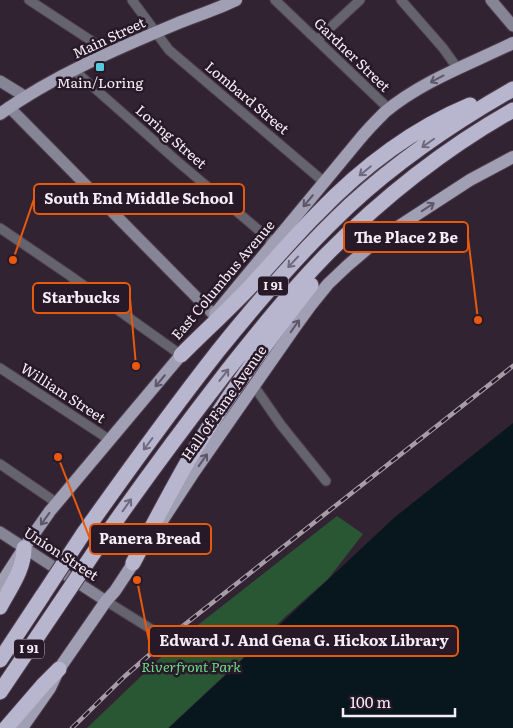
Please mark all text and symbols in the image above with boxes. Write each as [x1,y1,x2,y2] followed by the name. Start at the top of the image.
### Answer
[69,11,149,63] street label: Main Street
[310,13,395,96] street label: Gardner Street
[201,56,294,139] street label: Lombard Street
[94,61,106,73] marker: Main/Loring
[57,72,143,92] place label: Main/Loring
[430,74,445,84] one-way arrow
[132,100,212,173] street label: Loring Street
[421,138,435,148] one-way arrow
[358,166,371,177] one-way arrow
[34,184,244,214] callout: South End Middle School
[44,186,234,209] text: South End Middle School
[302,195,313,208] one-way arrow
[421,202,435,212] one-way arrow
[166,215,278,344] street label: East Columbus Avenue
[344,222,468,252] callout: The Place 2 Be
[354,225,458,248] text: The Place 2 Be
[287,256,299,269] one-way arrow
[258,276,288,296] road number: I 91
[33,283,130,313] callout: Starbucks
[42,285,120,308] text: Starbucks
[290,320,300,334] one-way arrow
[176,341,270,464] street label: Hall of Fame Avenue
[17,357,110,427] street label: William Street
[219,368,230,381] one-way arrow
[154,374,165,387] one-way arrow
[143,437,153,451] one-way arrow
[198,453,208,467] one-way arrow
[122,498,132,512] one-way arrow
[39,512,50,525] one-way arrow
[20,522,103,585] street label: Union Street
[90,524,211,554] callout: Panera Bread
[99,526,201,549] text: Panera Bread
[149,626,458,656] callout: Edward J. And Gena G. Hickox Library
[159,628,449,651] text: Edward J. And Gena G. Hickox Library
[14,640,44,659] road number: I 91
[141,656,241,676] park label: Riverfront Park
[343,686,456,718] scale bar
[350,690,391,713] text: 100 m

